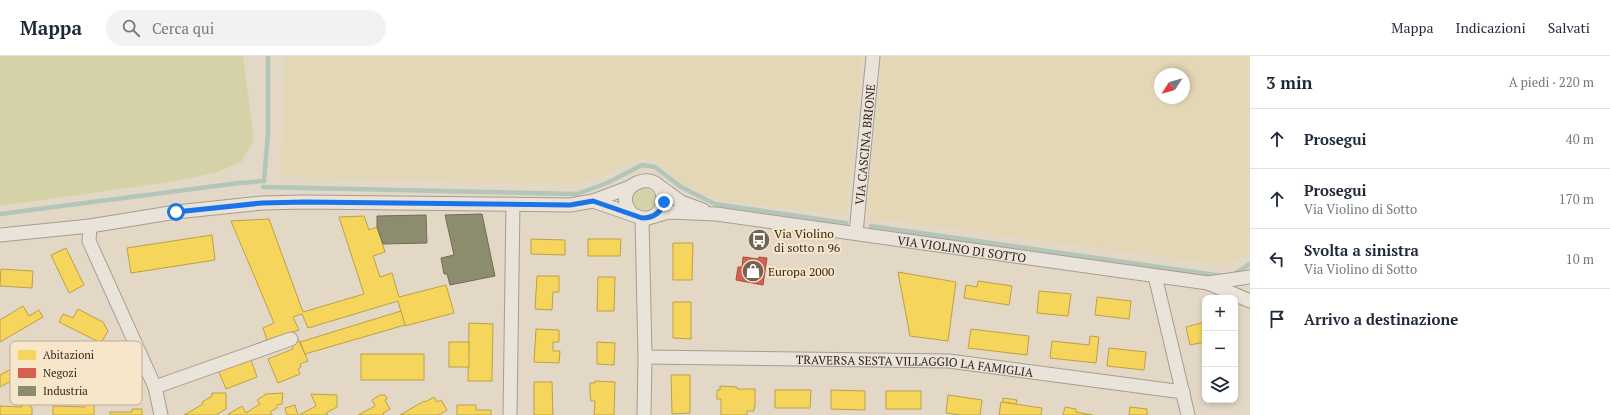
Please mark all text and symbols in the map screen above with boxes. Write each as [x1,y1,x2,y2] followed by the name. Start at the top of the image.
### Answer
[106,10,386,46] search box
[20,15,82,40] text: Mappa
[120,17,142,39] icon: search
[152,18,214,38] text: Cerca qui
[1391,18,1433,37] text: Mappa
[1455,18,1526,37] text: Indicazioni
[1548,18,1590,37] text: Salvati
[1154,68,1190,104] north arrow
[1266,71,1313,94] text: 3 min
[1509,73,1594,91] text: A piedi · 220 m
[851,83,878,205] street label: VIA CASCINA BRIONE
[1266,128,1288,150] icon: ahead
[1304,129,1367,149] text: Prosegui
[1566,130,1594,148] text: 40 m
[1304,180,1367,200] text: Prosegui
[1266,188,1288,210] icon: ahead
[1559,190,1594,208] text: 170 m
[655,193,673,211] route end
[1304,200,1417,218] text: Via Violino di Sotto
[167,203,185,221] route start
[774,226,841,255] place label: Via Violino di sotto n 96
[746,227,772,253] bus stop icon: Via Violino di sotto n 96
[896,232,1027,265] street label: VIA VIOLINO DI SOTTO
[1304,240,1419,260] text: Svolta a sinistra
[1266,248,1288,270] icon: left
[1566,250,1594,268] text: 10 m
[740,258,766,284] shop icon: Europa 2000
[1304,260,1417,278] text: Via Violino di Sotto
[768,264,834,279] place label: Europa 2000
[1202,295,1238,403] map controls
[1202,295,1238,331] button: +
[1266,308,1288,330] icon: arrive
[1304,309,1458,329] text: Arrivo a destinazione
[1202,331,1238,367] button: −
[10,341,142,405] legend
[43,348,94,362] text: Abitazioni
[796,351,1035,380] street label: TRAVERSA SESTA VILLAGGIO LA FAMIGLIA
[43,366,77,380] text: Negozi
[1202,367,1238,403] button: layers
[43,384,88,398] text: Industria

